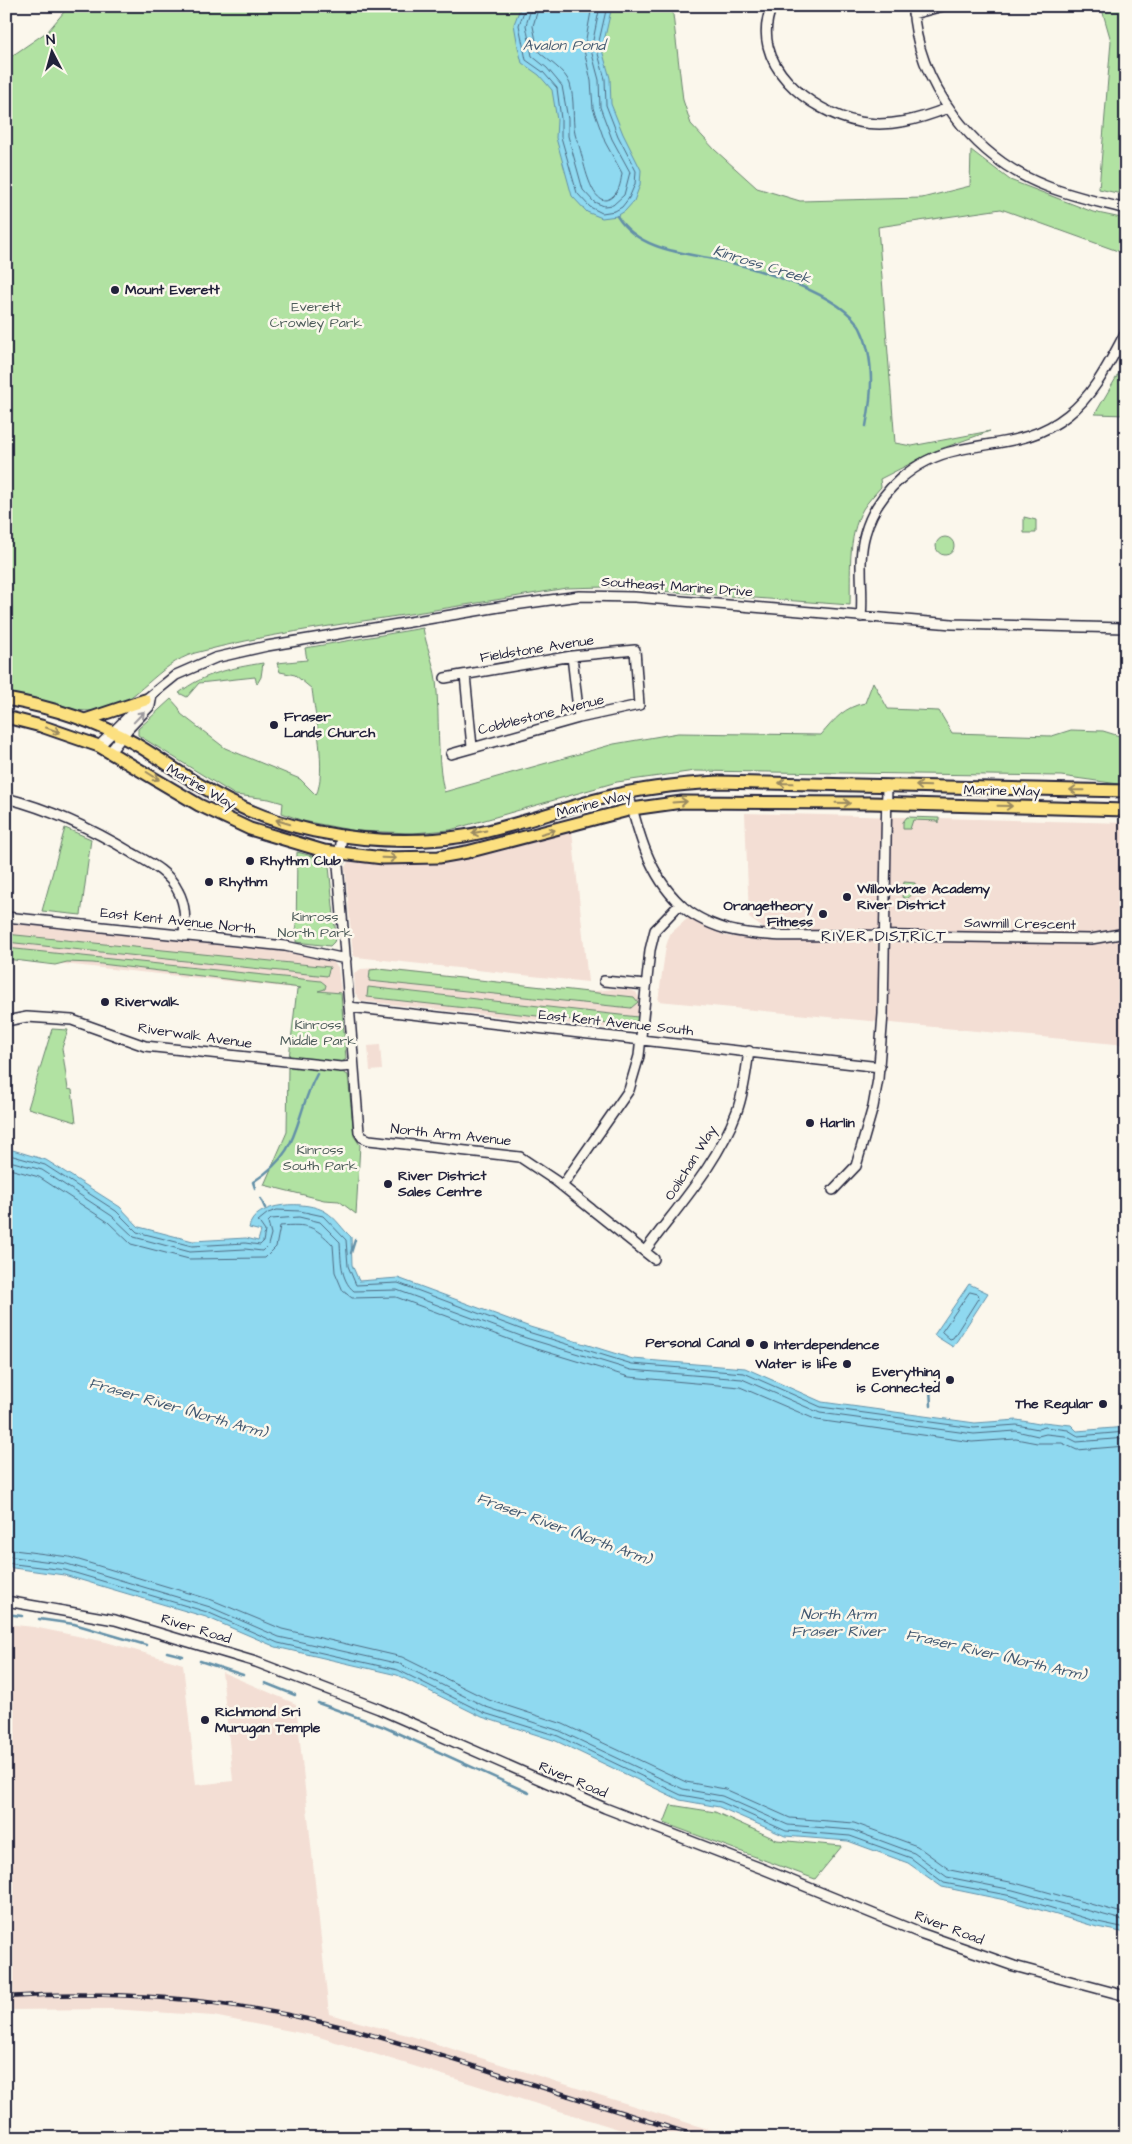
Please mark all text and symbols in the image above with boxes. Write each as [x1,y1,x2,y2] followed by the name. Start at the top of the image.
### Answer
[28,28,78,78] north arrow
[45,30,56,50] text: N
[523,35,609,56] water label: Avalon Pond
[711,240,814,290] water label: Kinross Creek
[125,280,220,300] place label: Mount Everett
[109,284,121,296] marker: Mount Everett
[270,297,363,333] park label: Everett Crowley Park
[600,572,754,602] street label: Southeast Marine Drive
[479,630,596,668] street label: Fieldstone Avenue
[476,690,607,740] street label: Cobblestone Avenue
[284,707,376,743] place label: Fraser Lands Church
[133,711,145,723] one-way arrow
[268,719,280,731] marker: Fraser Lands Church
[45,725,61,735] one-way arrow
[163,759,239,815] street label: Marine Way
[145,772,159,782] one-way arrow
[778,778,794,788] one-way arrow
[963,780,1041,802] street label: Marine Way
[916,782,932,791] one-way arrow
[554,785,634,823] street label: Marine Way
[1069,785,1086,795] one-way arrow
[672,798,688,807] one-way arrow
[834,798,851,808] one-way arrow
[997,801,1013,811] one-way arrow
[276,817,292,827] one-way arrow
[540,826,556,836] one-way arrow
[472,828,488,838] one-way arrow
[260,851,341,871] place label: Rhythm Club
[380,853,396,863] one-way arrow
[244,855,256,867] marker: Rhythm Club
[219,872,268,892] place label: Rhythm
[203,876,215,888] marker: Rhythm
[856,879,990,915] place label: Willowbrae Academy River District
[841,891,853,903] marker: Willowbrae Academy River District
[724,896,813,932] place label: Orangetheory Fitness
[99,903,257,939] street label: East Kent Avenue North
[278,907,353,943] park label: Kinross North Park
[817,908,829,920] marker: Orangetheory Fitness
[964,913,1076,935] street label: Sawmill Crescent
[821,926,947,947] district label: RIVER DISTRICT
[115,992,179,1012] place label: Riverwalk
[99,996,111,1008] marker: Riverwalk
[538,1005,695,1041] street label: East Kent Avenue South
[280,1015,356,1051] park label: Kinross Middle Park
[137,1018,254,1054] street label: Riverwalk Avenue
[820,1113,855,1133] place label: Harlin
[804,1117,816,1129] marker: Harlin
[390,1119,513,1151] street label: North Arm Avenue
[660,1121,722,1204] street label: Oolichan Way
[283,1140,358,1176] park label: Kinross South Park
[397,1166,487,1202] place label: River District Sales Centre
[382,1178,394,1190] marker: River District Sales Centre
[646,1333,741,1353] place label: Personal Canal
[774,1335,880,1355] place label: Interdependence
[744,1337,756,1349] marker: Personal Canal
[758,1339,770,1351] marker: Interdependence
[754,1354,837,1374] place label: Water is life
[841,1358,853,1370] marker: Water is life
[857,1362,941,1398] place label: Everything is Connected
[87,1373,271,1444] water label: Fraser River (North Arm)
[944,1374,956,1386] marker: Everything is Connected
[1014,1394,1093,1415] place label: The Regular
[1097,1398,1109,1410] marker: The Regular
[474,1488,656,1571] water label: Fraser River (North Arm)
[791,1604,886,1642] water label: North Arm Fraser River
[158,1609,234,1649] street label: River Road
[904,1624,1090,1686] water label: Fraser River (North Arm)
[215,1702,321,1739] place label: Richmond Sri Murugan Temple
[199,1714,211,1726] marker: Richmond Sri Murugan Temple
[536,1757,610,1803] street label: River Road
[912,1906,986,1950] street label: River Road

